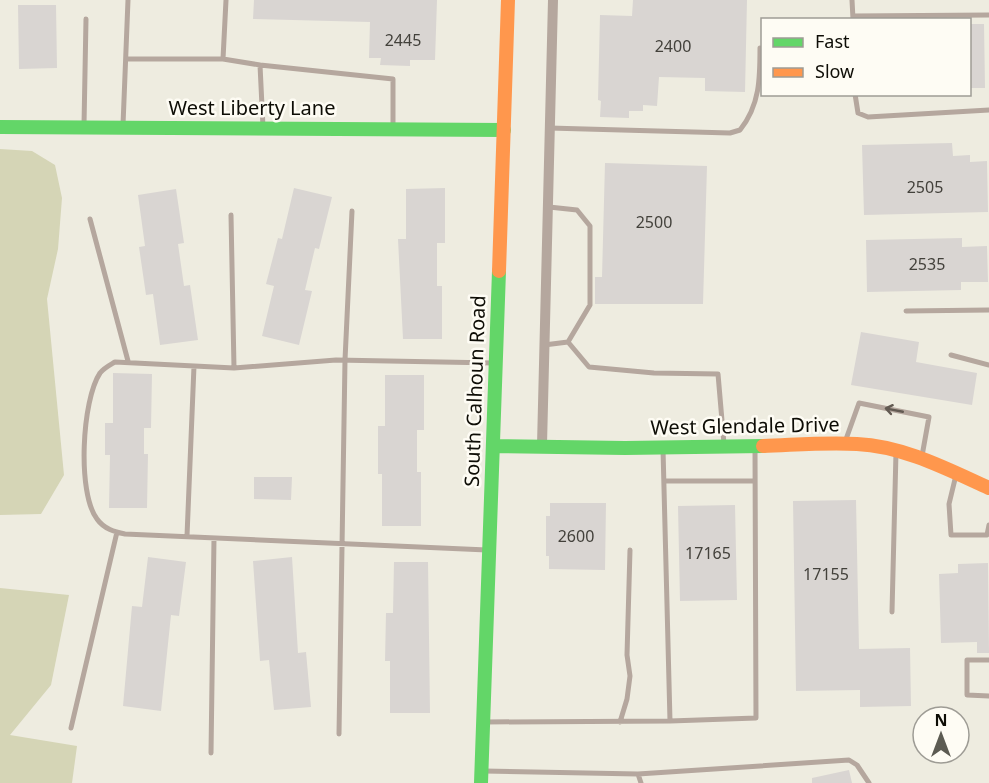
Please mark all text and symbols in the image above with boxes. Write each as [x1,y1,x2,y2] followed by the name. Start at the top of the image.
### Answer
[761,18,971,96] legend
[385,29,421,51] house number: 2445
[815,29,850,53] text: Fast
[655,35,691,57] house number: 2400
[815,59,854,83] text: Slow
[169,94,335,121] street label: West Liberty Lane
[907,176,943,198] house number: 2505
[636,211,672,233] house number: 2500
[909,253,945,275] house number: 2535
[458,295,491,487] street label: South Calhoun Road
[885,404,904,415] one-way arrow
[650,410,840,441] street label: West Glendale Drive
[558,525,594,547] house number: 2600
[685,542,731,564] house number: 17165
[803,563,849,585] house number: 17155
[911,705,971,765] north arrow
[934,709,948,731] text: N

